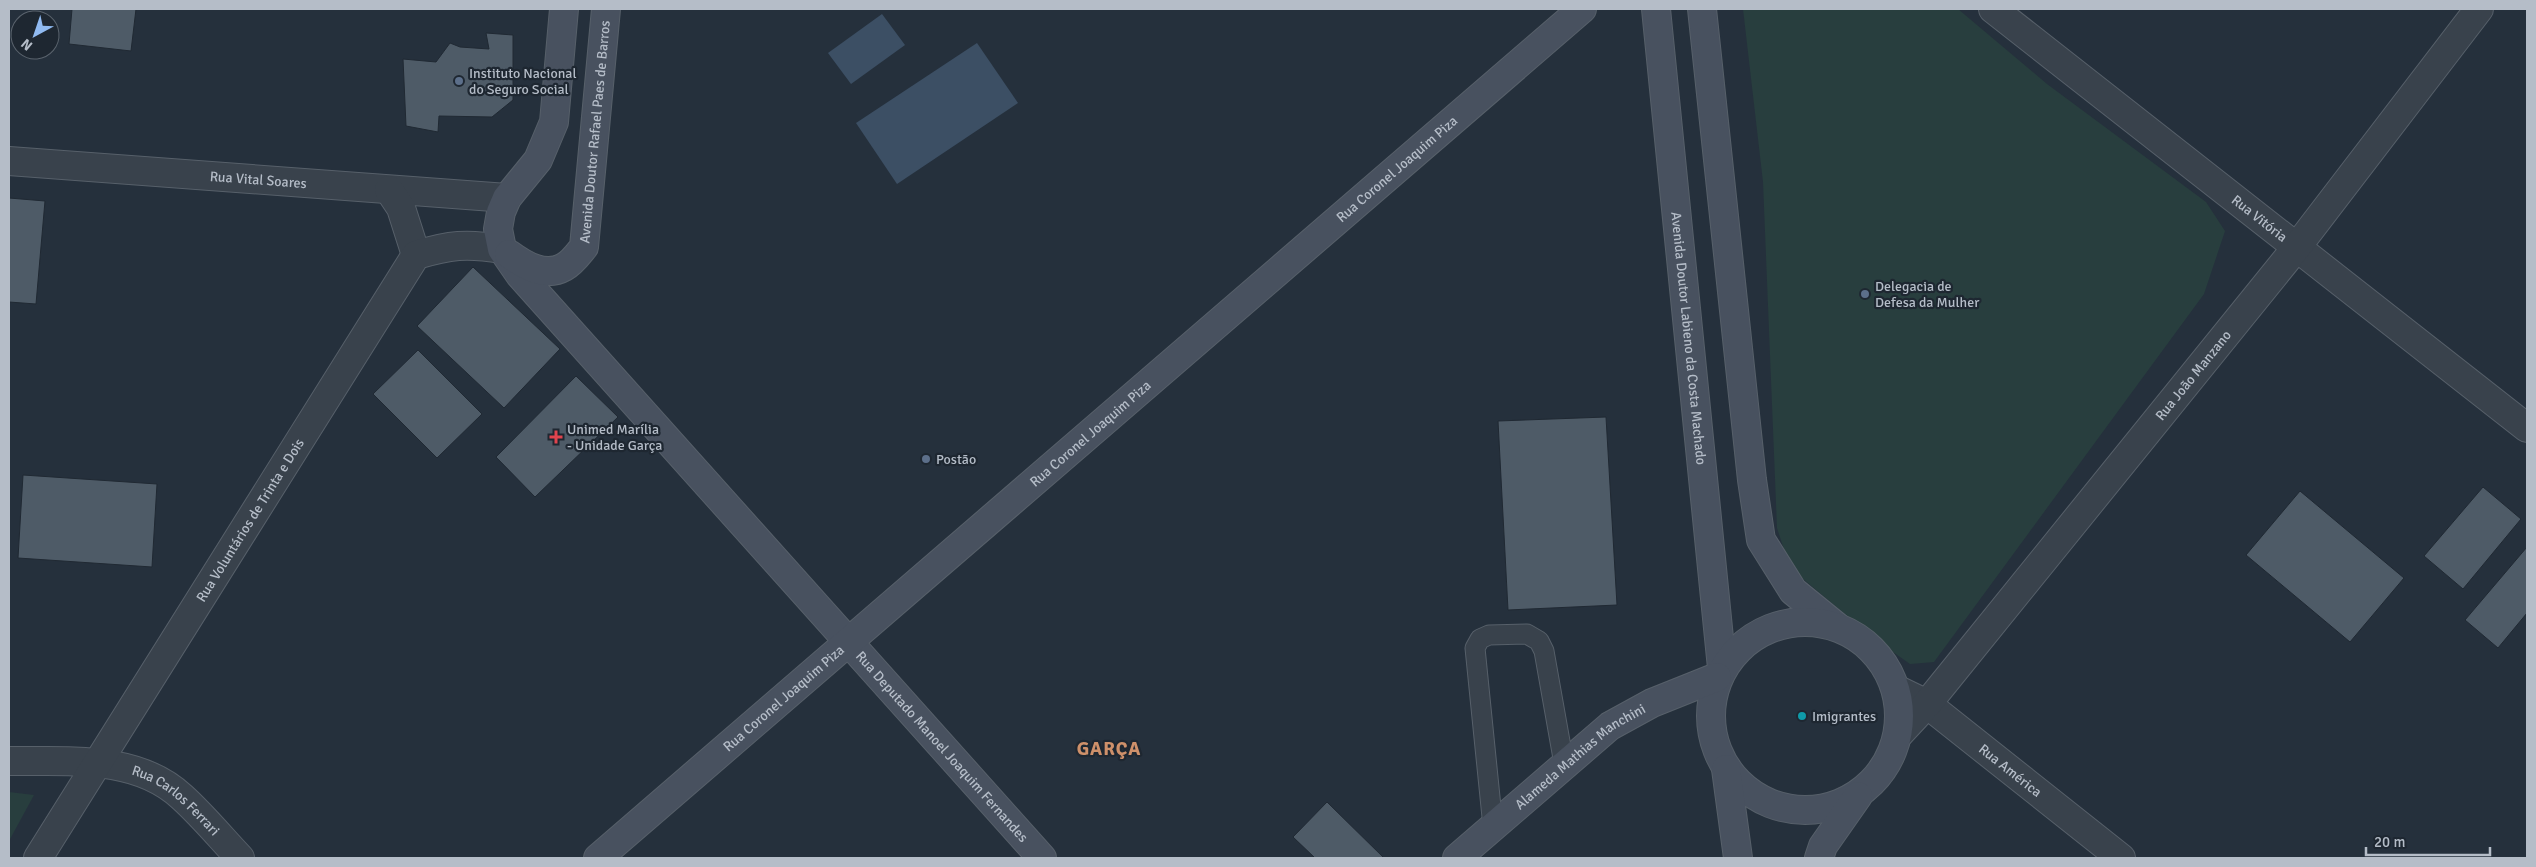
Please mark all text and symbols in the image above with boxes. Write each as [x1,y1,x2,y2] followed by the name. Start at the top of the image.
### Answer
[10,10,60,60] north arrow
[576,20,614,244] street label: Avenida Doutor Rafael Paes de Barros
[18,35,36,54] text: N
[469,65,577,98] place label: Instituto Nacional do Seguro Social
[453,75,465,87] marker: Instituto Nacional do Seguro Social
[1333,112,1461,226] street label: Rua Coronel Joaquim Piza
[209,168,307,192] street label: Rua Vital Soares
[2228,192,2291,246] street label: Rua Vitória
[1667,211,1710,466] street label: Avenida Doutor Labieno da Costa Machado
[1875,278,1980,311] place label: Delegacia de Defesa da Mulher
[1859,288,1871,300] marker: Delegacia de Defesa da Mulher
[2152,327,2235,424] street label: Rua João Manzano
[1026,377,1154,491] street label: Rua Coronel Joaquim Piza
[567,421,662,454] place label: Unimed Marília - Unidade Garça
[549,430,563,444] marker: Unimed Marília - Unidade Garça
[193,435,308,605] street label: Rua Voluntários de Trinta e Dois
[936,451,976,468] place label: Postão
[920,453,932,465] marker: Postão
[720,641,848,755] street label: Rua Coronel Joaquim Piza
[852,648,1032,846] street label: Rua Deputado Manoel Joaquim Fernandes
[1512,700,1648,813] street label: Alameda Mathias Manchini
[1812,708,1876,725] place label: Imigrantes
[1796,710,1808,722] marker: Imigrantes
[1077,737,1141,761] district label: GARÇA
[1975,740,2045,801] street label: Rua América
[130,762,223,839] street label: Rua Carlos Ferrari
[2366,824,2490,856] scale bar
[2374,833,2405,851] text: 20 m

